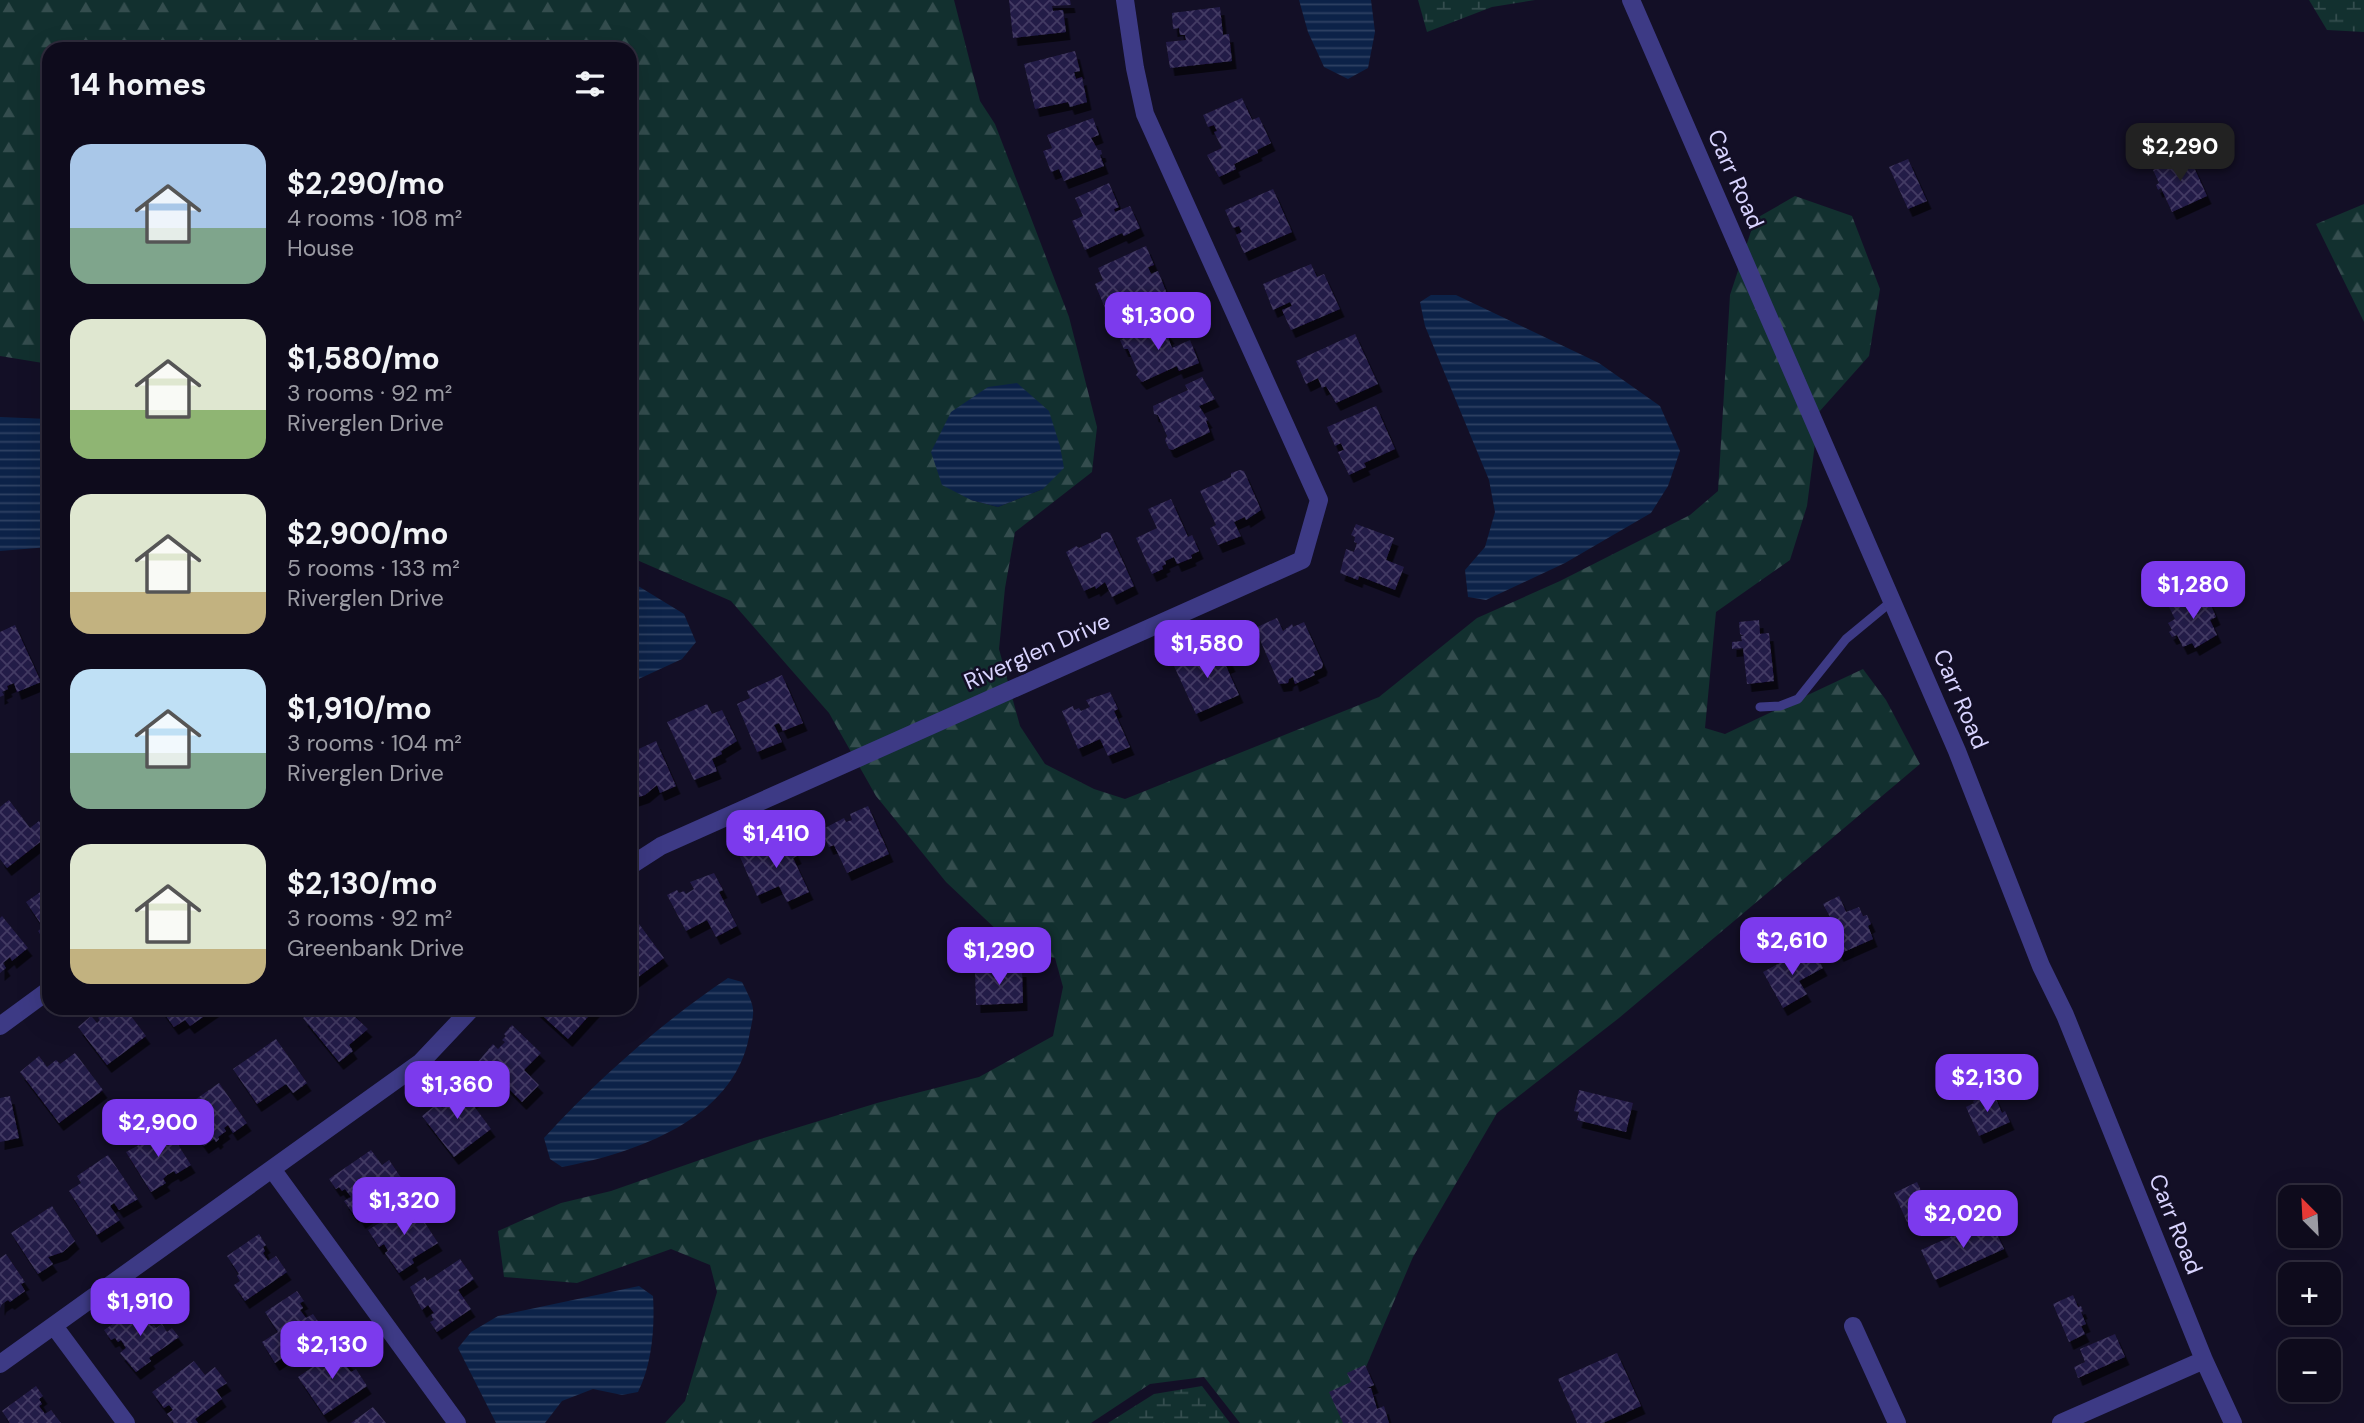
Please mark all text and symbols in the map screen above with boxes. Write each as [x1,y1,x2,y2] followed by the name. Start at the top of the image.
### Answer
[70,65,207,104] text: 14 homes
[571,65,609,103] icon: filters
[2123,124,2237,183] pin: $2,290
[1701,125,1771,233] street label: Carr Road
[2142,131,2218,161] text: $2,290
[287,164,445,203] text: $2,290/mo
[126,172,210,256] icon: home
[287,203,462,233] text: 4 rooms · 108 m²
[287,233,354,263] text: House
[1101,292,1215,352] pin: $1,300
[1121,300,1195,330] text: $1,300
[287,339,440,378] text: $1,580/mo
[126,347,210,431] icon: home
[287,378,452,408] text: 3 rooms · 92 m²
[287,408,444,438] text: Riverglen Drive
[287,514,449,553] text: $2,900/mo
[126,522,210,606] icon: home
[287,553,460,583] text: 5 rooms · 133 m²
[2136,562,2250,621] pin: $1,280
[2157,569,2229,599] text: $1,280
[287,583,444,613] text: Riverglen Drive
[959,605,1115,697] street label: Riverglen Drive
[1150,620,1264,680] pin: $1,580
[1171,628,1243,658] text: $1,580
[1927,644,1995,754] street label: Carr Road
[287,689,432,728] text: $1,910/mo
[126,697,210,781] icon: home
[287,728,462,758] text: 3 rooms · 104 m²
[287,758,444,788] text: Riverglen Drive
[719,810,833,870] pin: $1,410
[742,818,810,848] text: $1,410
[287,864,438,903] text: $2,130/mo
[126,872,210,956] icon: home
[287,903,452,933] text: 3 rooms · 92 m²
[1735,918,1849,977] pin: $2,610
[1756,925,1828,955] text: $2,610
[942,928,1056,987] pin: $1,290
[287,933,464,963] text: Greenbank Drive
[963,935,1035,965] text: $1,290
[1930,1054,2044,1114] pin: $2,130
[400,1062,514,1121] pin: $1,360
[1951,1062,2023,1092] text: $2,130
[421,1069,493,1099] text: $1,360
[101,1100,215,1159] pin: $2,900
[118,1107,198,1137] text: $2,900
[2142,1169,2210,1279] street label: Carr Road
[347,1178,461,1237] pin: $1,320
[368,1185,440,1215] text: $1,320
[2278,1185,2342,1248] north arrow
[2278,1185,2341,1402] map controls
[1906,1190,2020,1250] pin: $2,020
[1924,1198,2002,1228] text: $2,020
[2278,1262,2341,1325] button: +
[83,1278,197,1338] pin: $1,910
[107,1286,173,1316] text: $1,910
[275,1322,389,1381] pin: $2,130
[296,1329,368,1359] text: $2,130
[2278,1339,2341,1402] button: −

